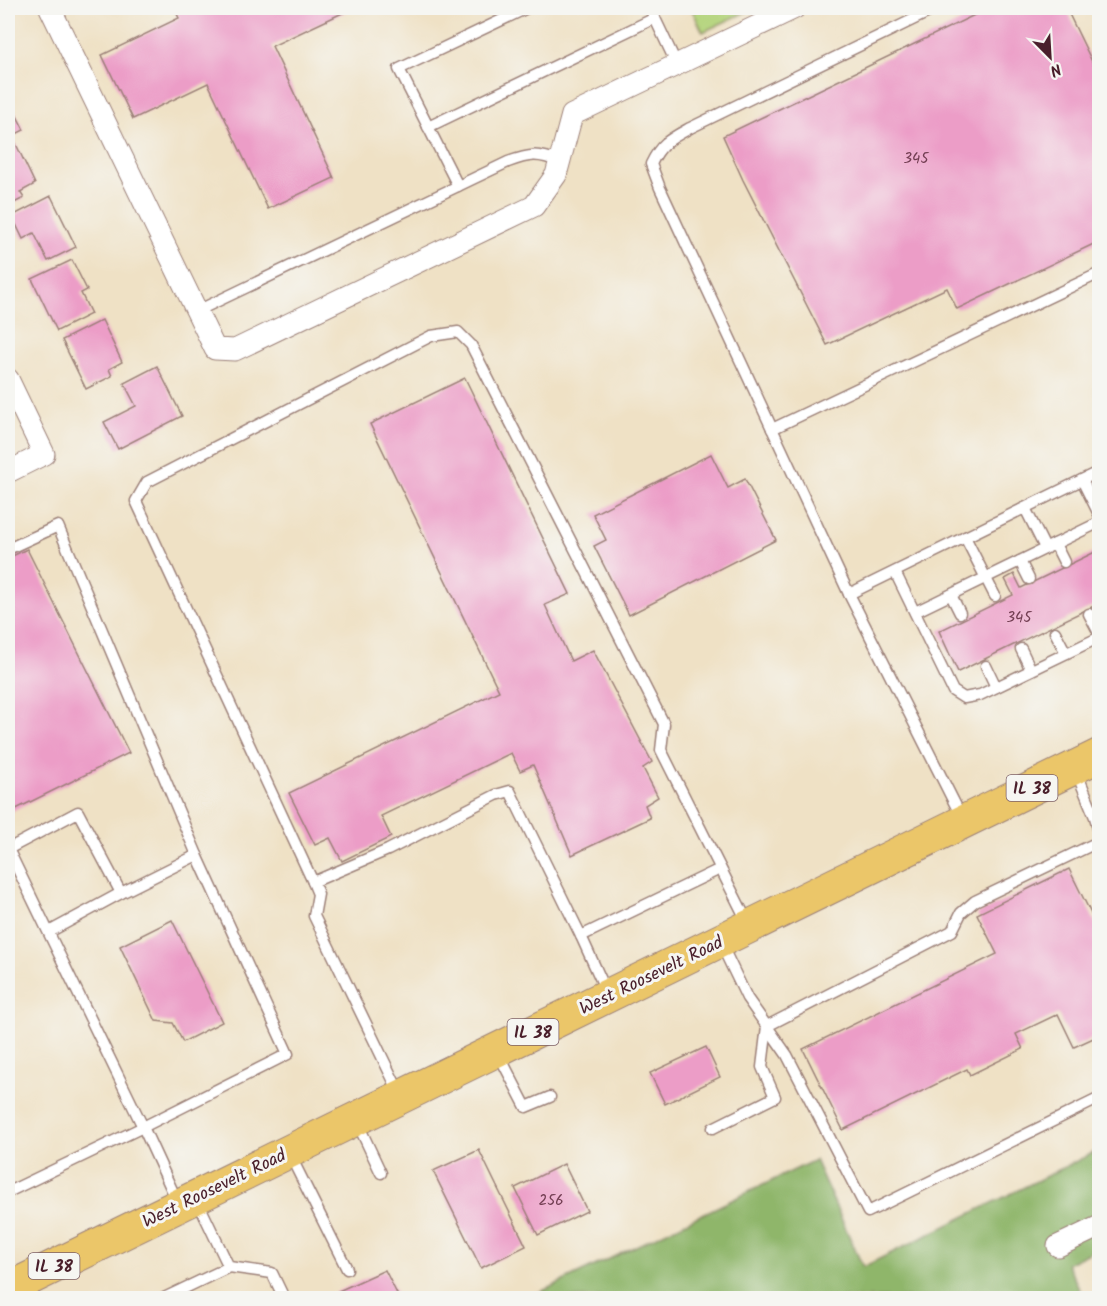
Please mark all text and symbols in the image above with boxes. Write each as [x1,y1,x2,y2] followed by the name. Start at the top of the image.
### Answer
[1020,27,1080,87] north arrow
[1046,56,1065,83] text: N
[904,147,929,171] house number: 345
[1007,606,1032,630] house number: 345
[1006,775,1058,801] road number: IL 38
[575,928,729,1024] street label: West Roosevelt Road
[508,1019,558,1045] road number: IL 38
[138,1141,292,1237] street label: West Roosevelt Road
[538,1189,564,1213] house number: 256
[28,1253,80,1279] road number: IL 38

